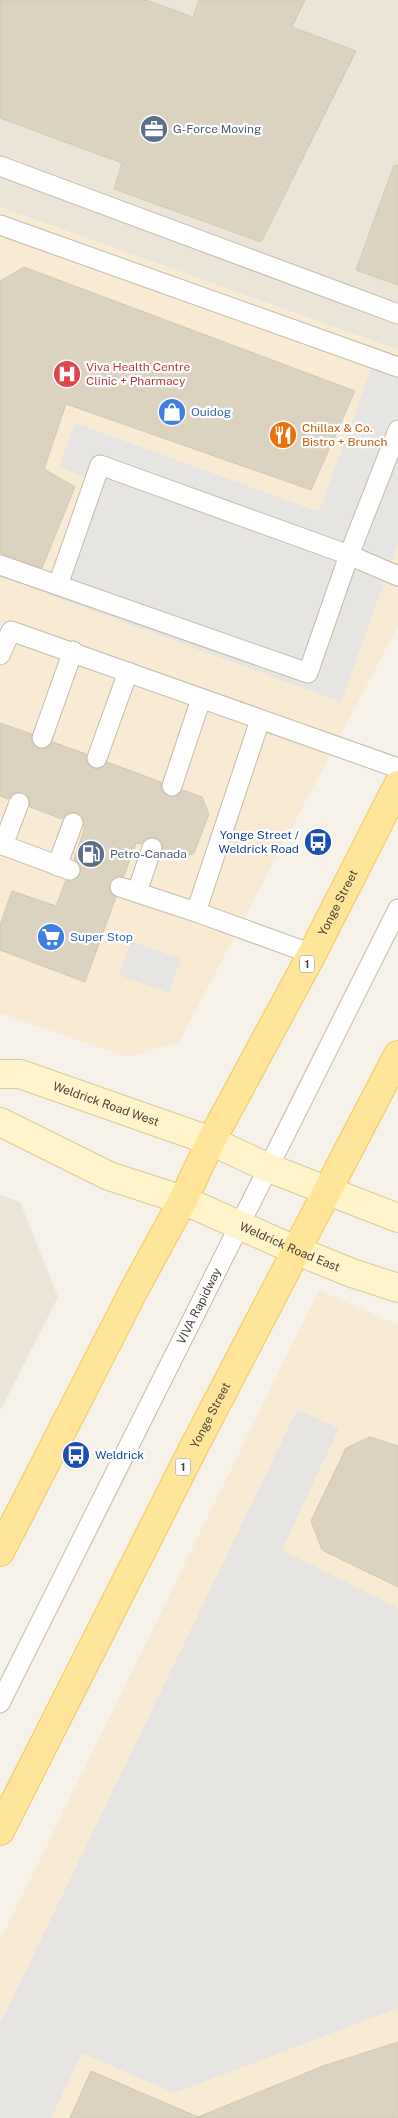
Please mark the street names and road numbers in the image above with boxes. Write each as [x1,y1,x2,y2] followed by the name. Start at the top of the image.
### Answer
[315,867,361,938] street label: Yonge Street
[300,956,314,972] road number: 1
[51,1079,161,1129] street label: Weldrick Road West
[237,1219,342,1275] street label: Weldrick Road East
[174,1265,224,1347] street label: VIVA Rapidway
[188,1380,234,1451] street label: Yonge Street
[176,1458,190,1475] road number: 1

